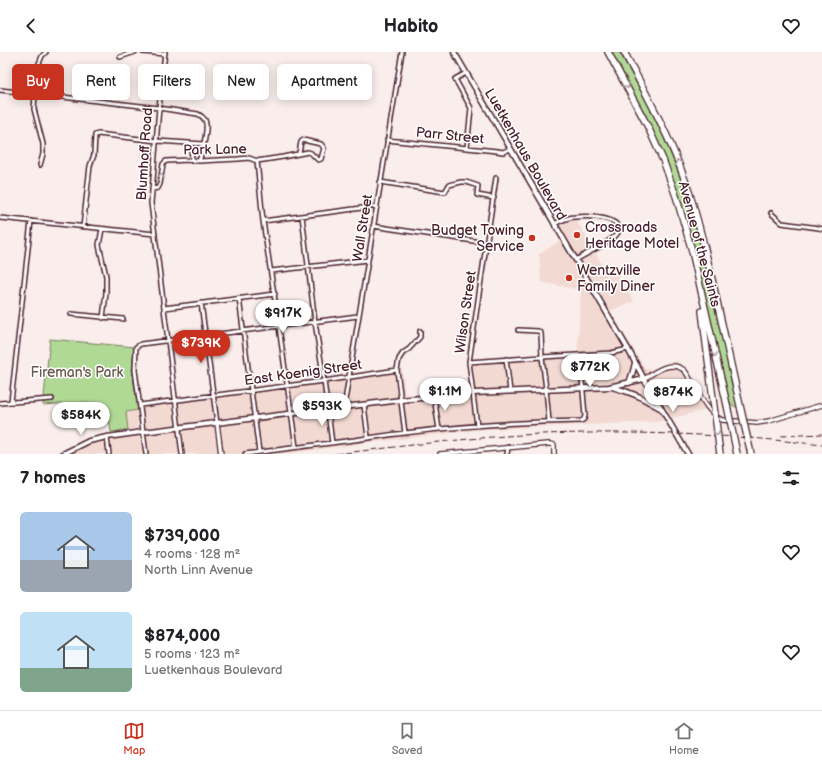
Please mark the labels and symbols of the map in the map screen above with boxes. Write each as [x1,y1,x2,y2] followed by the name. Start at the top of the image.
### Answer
[623,82,630,89] one-way arrow
[481,85,570,223] street label: Luetkenhaus Boulevard
[133,107,156,201] street label: Blumhoff Road
[415,123,485,148] street label: Parr Street
[183,140,247,159] street label: Park Lane
[675,158,683,165] one-way arrow
[156,173,165,179] one-way arrow
[675,179,724,309] street label: Avenue of the Saints
[349,192,376,263] street label: Wall Street
[585,219,679,252] place label: Crossroads Heritage Motel
[431,222,524,255] place label: Budget Towing Service
[572,230,582,240] marker: Crossroads Heritage Motel
[527,233,537,243] marker: Budget Towing Service
[577,262,656,295] place label: Wentzville Family Diner
[451,269,480,354] street label: Wilson Street
[564,273,574,283] marker: Wentzville Family Diner
[255,300,311,334] pin: $917K
[173,330,229,364] pin: $739K
[279,350,288,356] one-way arrow
[710,350,719,357] one-way arrow
[562,354,618,388] pin: $772K
[243,356,364,389] street label: East Koenig Street
[31,364,124,381] park label: Fireman's Park
[417,378,473,412] pin: $1.1M
[645,379,701,413] pin: $874K
[294,393,350,427] pin: $593K
[53,402,109,436] pin: $584K
[712,430,721,436] one-way arrow

